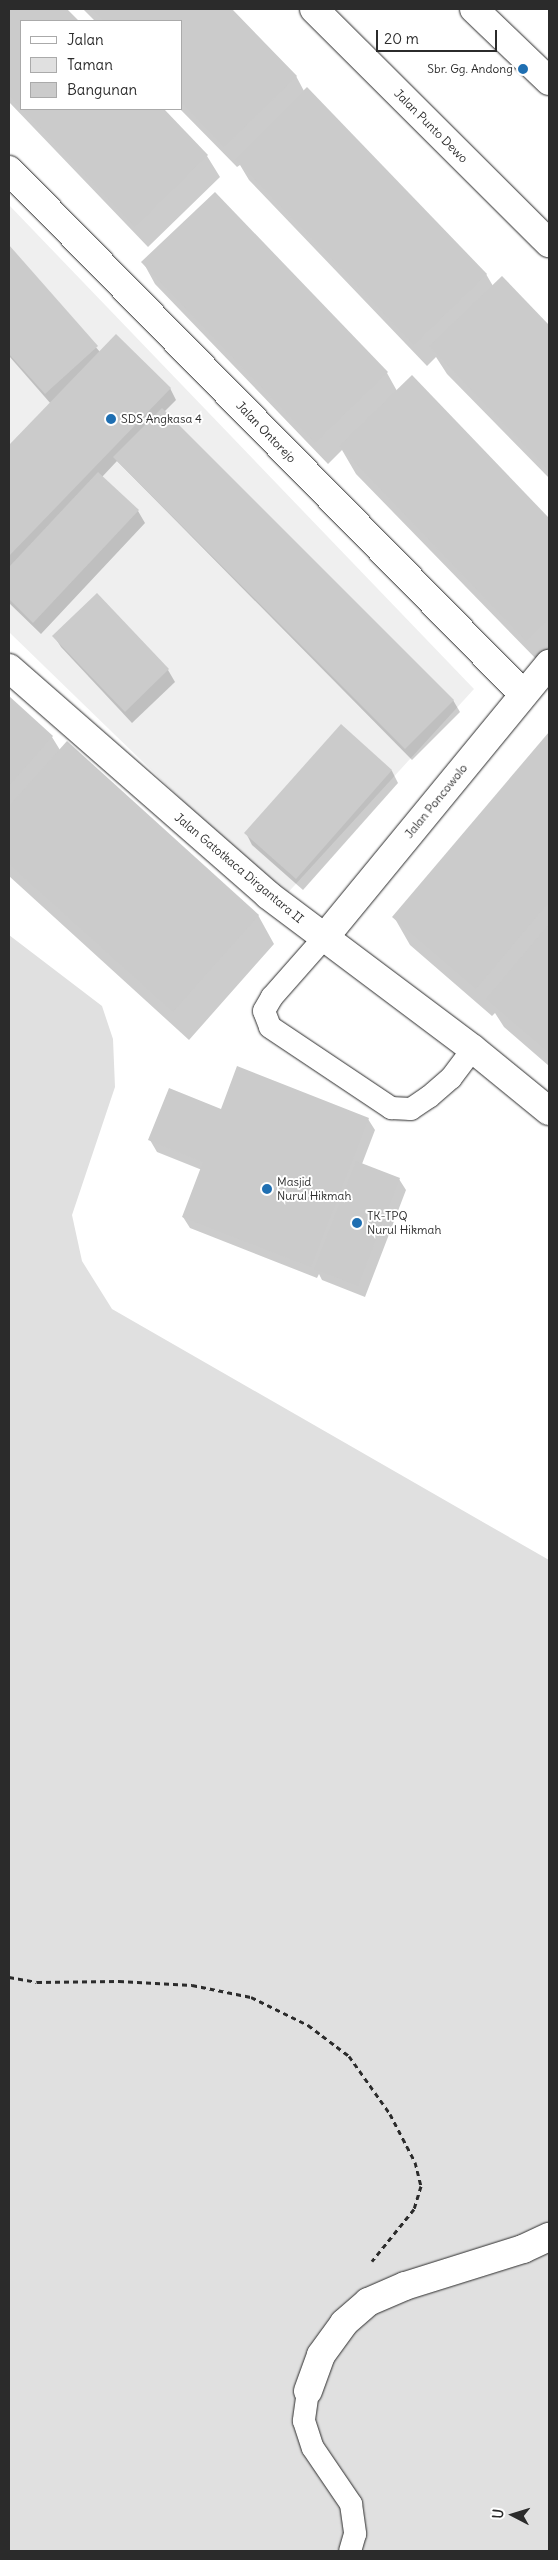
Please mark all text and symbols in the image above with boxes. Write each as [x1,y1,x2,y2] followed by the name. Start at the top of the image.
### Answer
[20,20,182,110] legend
[378,20,499,52] scale bar
[384,29,419,48] text: 20 m
[67,30,104,49] text: Jalan
[67,55,113,74] text: Taman
[427,62,513,76] place label: Sbr. Gg. Andong
[517,63,529,75] marker: Sbr. Gg. Andong
[67,80,137,99] text: Bangunan
[391,86,471,166] street label: Jalan Punto Dewo
[233,398,299,466] street label: Jalan Ontorejo
[121,412,202,426] place label: SDS Angkasa 4
[105,413,117,425] marker: SDS Angkasa 4
[402,761,470,841] street label: Jalan Poncowolo
[172,810,306,926] street label: Jalan Gatotkaca Dirgantara II
[277,1175,351,1203] place label: Masjid Nurul Hikmah
[261,1183,273,1195] marker: Masjid Nurul Hikmah
[367,1209,441,1237] place label: TK-TPQ Nurul Hikmah
[351,1217,363,1229] marker: TK-TPQ Nurul Hikmah
[488,2490,538,2540] north arrow
[489,2508,507,2519] text: U

